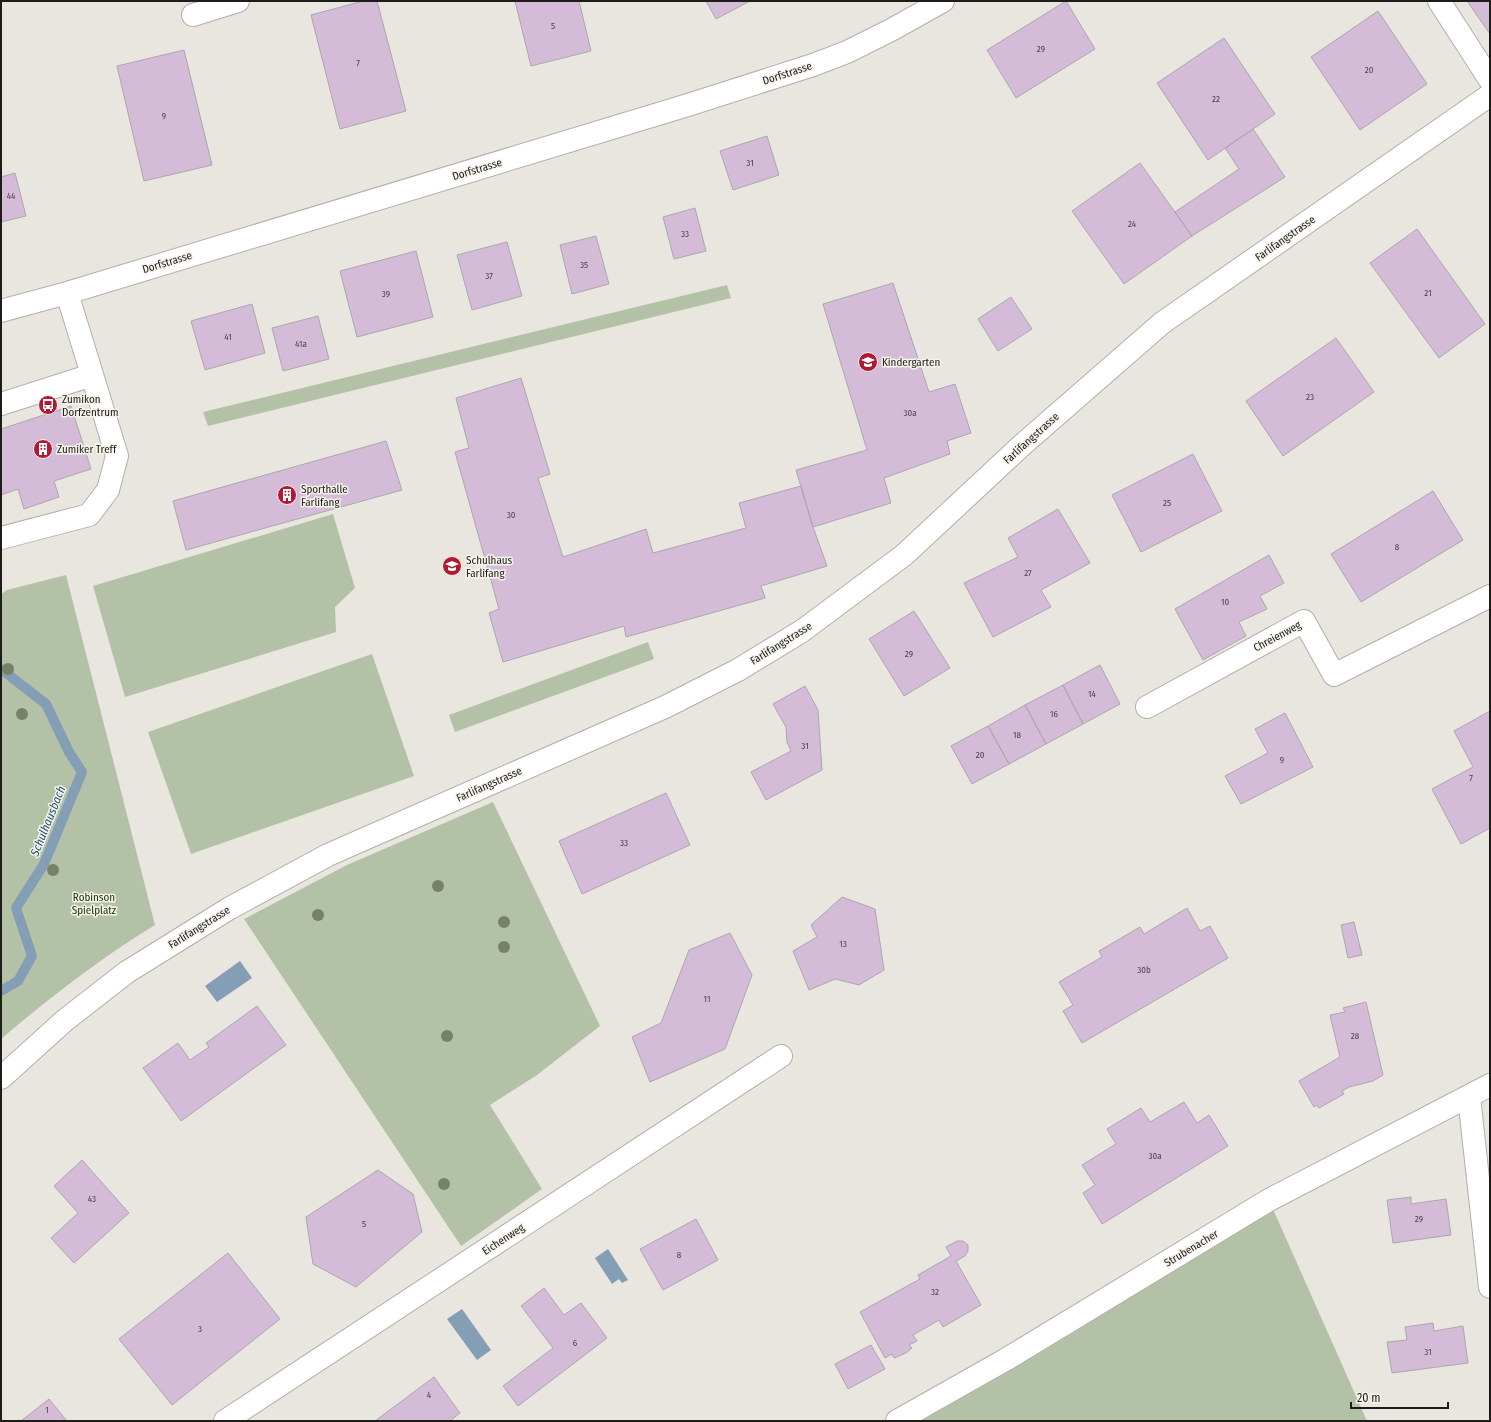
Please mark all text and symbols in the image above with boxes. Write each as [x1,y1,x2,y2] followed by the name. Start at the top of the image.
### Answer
[551,21,555,31] house number: 5
[1037,44,1045,54] house number: 29
[356,58,360,68] house number: 7
[761,59,813,88] street label: Dorfstrasse
[1365,65,1374,75] house number: 20
[1212,94,1220,104] house number: 22
[162,111,166,121] house number: 9
[451,156,504,183] street label: Dorfstrasse
[746,158,754,168] house number: 31
[7,191,16,201] house number: 44
[1253,213,1318,264] street label: Farlifangstrasse
[1128,219,1137,229] house number: 24
[681,229,689,239] house number: 33
[141,249,194,276] street label: Dorfstrasse
[580,260,588,270] house number: 35
[485,271,493,281] house number: 37
[1424,288,1432,298] house number: 21
[382,289,390,299] house number: 39
[224,332,232,342] house number: 41
[295,339,307,349] house number: 41a
[857,351,879,373] school or university icon: Kindergarten
[882,356,940,369] place label: Kindergarten
[1306,392,1314,402] house number: 23
[62,393,118,419] place label: Zumikon Dorfzentrum
[37,394,59,416] bus stop icon: Zumikon Dorfzentrum
[903,408,917,418] house number: 30a
[1001,410,1062,467] street label: Farlifangstrasse
[32,438,54,460] building icon: Zumiker Treff
[57,443,117,456] place label: Zumiker Treff
[301,483,348,509] place label: Sporthalle Farlifang
[276,484,298,506] building icon: Sporthalle Farlifang
[1163,498,1171,508] house number: 25
[507,510,516,520] house number: 30
[1395,542,1400,552] house number: 8
[466,554,513,580] place label: Schulhaus Farlifang
[441,555,463,577] school or university icon: Schulhaus Farlifang
[1024,568,1032,578] house number: 27
[1221,597,1229,607] house number: 10
[1251,618,1304,654] street label: Chreienweg
[748,619,815,668] street label: Farlifangstrasse
[905,649,913,659] house number: 29
[1088,689,1097,699] house number: 14
[1050,709,1059,719] house number: 16
[1013,730,1022,740] house number: 18
[801,741,809,751] house number: 31
[976,750,985,760] house number: 20
[1280,755,1284,765] house number: 9
[454,764,524,805] street label: Farlifangstrasse
[1469,773,1473,783] house number: 7
[27,784,68,859] water label: Schulhausbach
[620,838,628,848] house number: 33
[72,891,117,917] park label: Robinson Spielplatz
[166,903,233,952] street label: Farlifangstrasse
[839,939,847,949] house number: 13
[1137,965,1151,975] house number: 30b
[704,994,710,1004] house number: 11
[1351,1031,1360,1041] house number: 28
[1148,1151,1162,1161] house number: 30a
[88,1194,96,1204] house number: 43
[1415,1214,1423,1224] house number: 29
[362,1219,366,1229] house number: 5
[480,1221,527,1258] street label: Eichenweg
[1162,1227,1221,1270] street label: Strubenacher
[677,1250,682,1260] house number: 8
[931,1287,939,1297] house number: 32
[198,1324,202,1334] house number: 3
[573,1338,578,1348] house number: 6
[1424,1347,1432,1357] house number: 31
[1351,1384,1448,1410] scale bar
[427,1390,432,1400] house number: 4
[1357,1391,1381,1405] text: 20 m
[45,1405,49,1415] house number: 1

